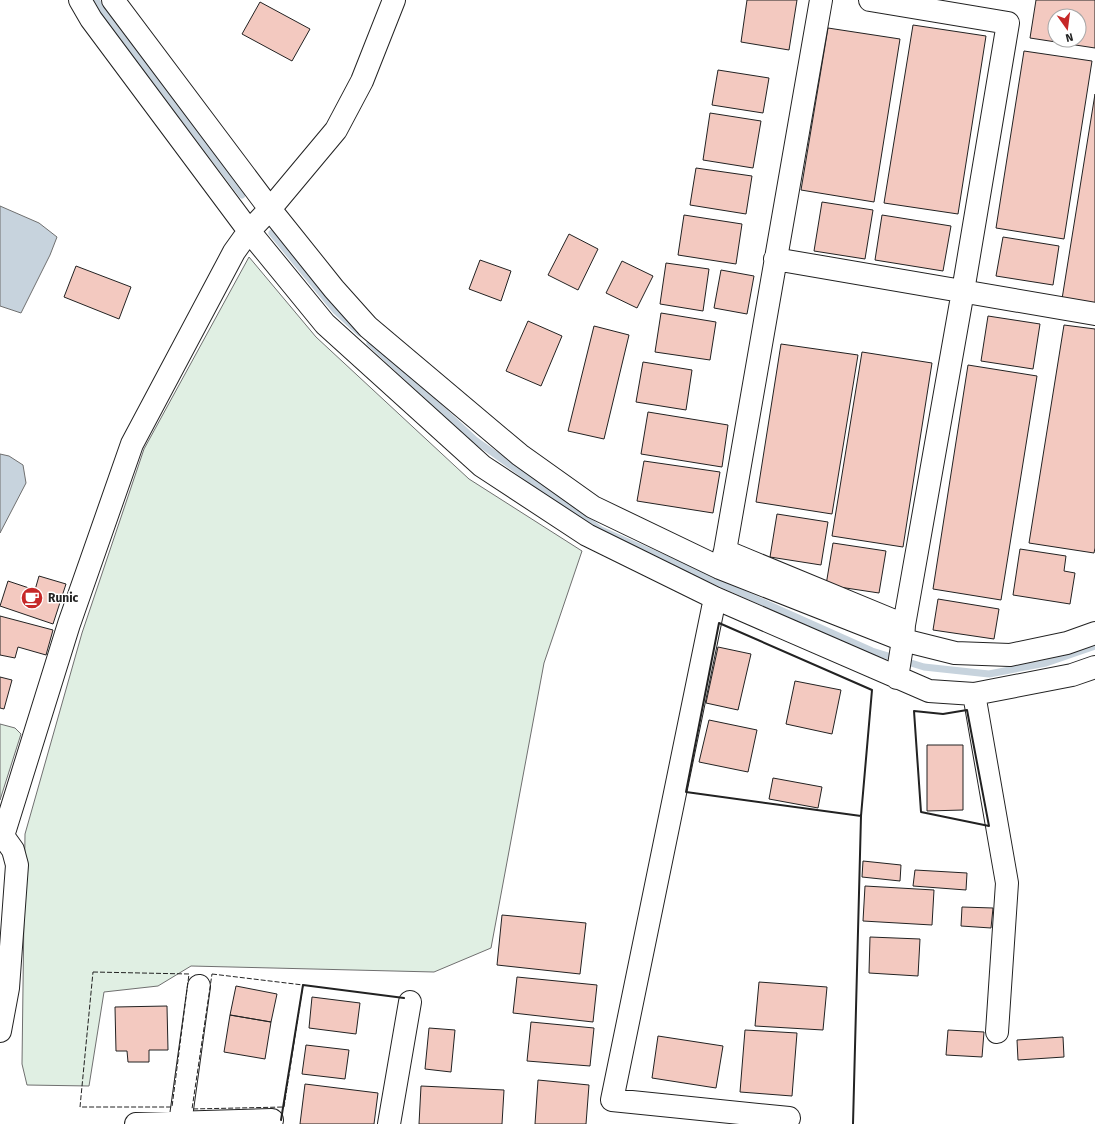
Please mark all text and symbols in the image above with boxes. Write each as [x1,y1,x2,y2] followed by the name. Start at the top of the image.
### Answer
[1047,8,1087,48] north arrow
[1064,30,1074,44] text: N
[19,585,45,611] cafe icon: Runic
[48,591,79,605] place label: Runic

